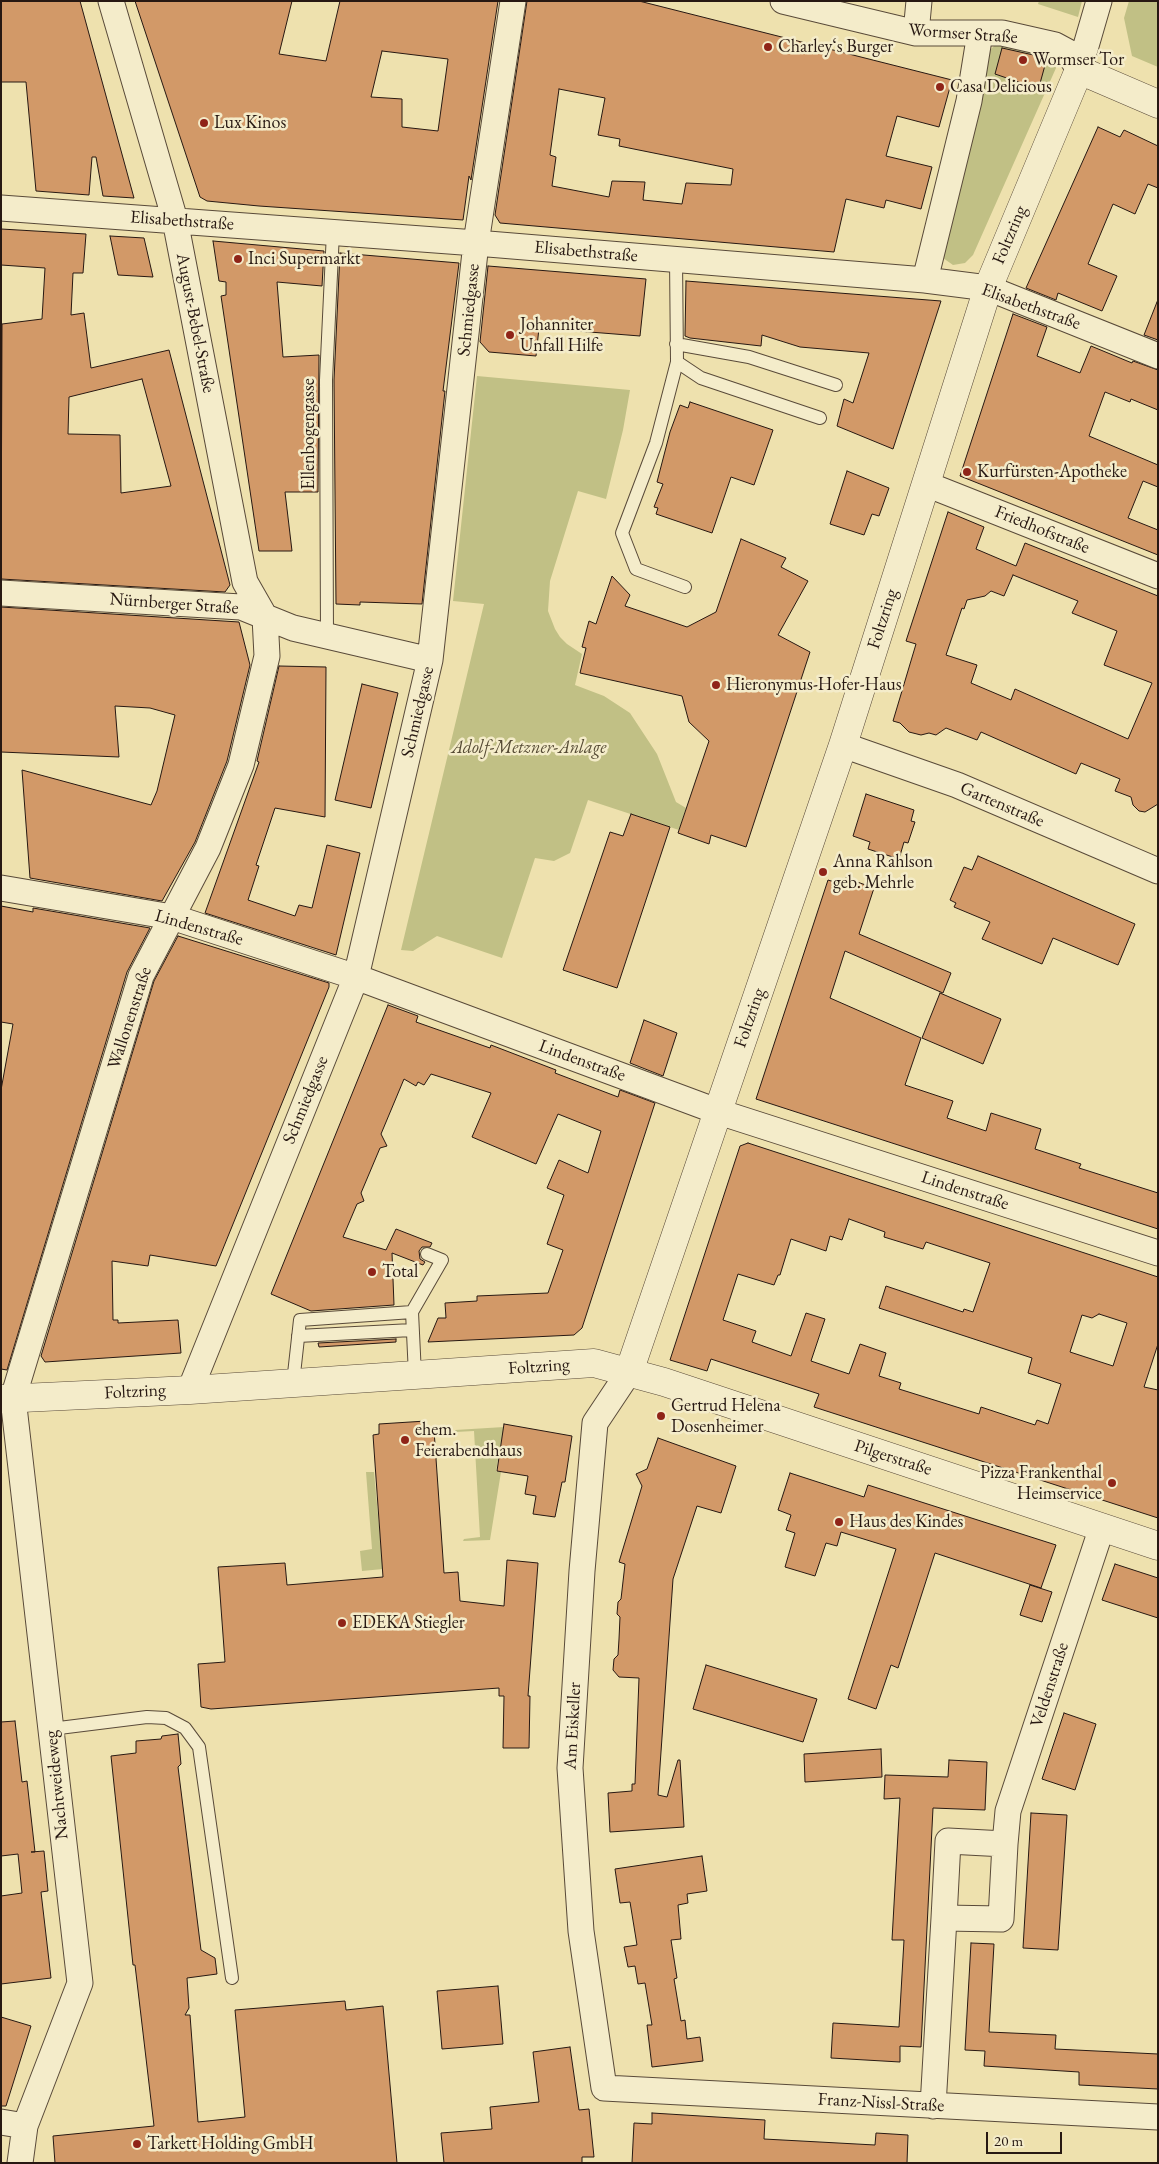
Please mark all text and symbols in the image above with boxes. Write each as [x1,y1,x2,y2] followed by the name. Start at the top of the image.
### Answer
[908,19,1018,49] street label: Wormser Straße
[778,36,893,58] place label: Charley‘s Burger
[762,41,774,53] marker: Charley‘s Burger
[1033,49,1124,71] place label: Wormser Tor
[1017,54,1029,66] marker: Wormser Tor
[950,76,1052,98] place label: Casa Delicious
[934,81,946,93] marker: Casa Delicious
[214,112,286,134] place label: Lux Kinos
[198,117,210,129] marker: Lux Kinos
[988,202,1032,268] street label: Foltzring
[129,207,235,235] street label: Elisabethstraße
[533,237,639,267] street label: Elisabethstraße
[248,248,360,270] place label: Inci Supermarkt
[171,251,219,395] street label: August-Bebel-Straße
[232,253,244,265] marker: Inci Supermarkt
[453,263,485,357] street label: Schmiedgasse
[979,279,1083,335] street label: Elisabethstraße
[520,314,603,356] place label: Johanniter Unfall Hilfe
[504,329,516,341] marker: Johanniter Unfall Hilfe
[298,378,320,490] street label: Ellenbogengasse
[977,461,1127,483] place label: Kurfürsten-Apotheke
[961,466,973,478] marker: Kurfürsten-Apotheke
[991,501,1093,559] street label: Friedhofstraße
[863,586,903,652] street label: Foltzring
[109,589,239,619] street label: Nürnberger Straße
[397,664,439,760] street label: Schmiedgasse
[726,674,902,696] place label: Hieronymus-Hofer-Haus
[710,679,722,691] marker: Hieronymus-Hofer-Haus
[452,737,606,759] park label: Adolf-Metzner-Anlage
[957,778,1047,832] street label: Gartenstraße
[833,851,933,894] place label: Anna Rahlson geb. Mehrle
[817,866,829,878] marker: Anna Rahlson geb. Mehrle
[152,905,246,951] street label: Lindenstraße
[103,964,157,1072] street label: Wallonenstraße
[730,985,770,1051] street label: Foltzring
[536,1035,628,1087] street label: Lindenstraße
[279,1053,333,1147] street label: Schmiedgasse
[918,1167,1012,1215] street label: Lindenstraße
[382,1261,418,1283] place label: Total
[366,1266,378,1278] marker: Total
[507,1354,571,1380] street label: Foltzring
[104,1380,166,1404] street label: Foltzring
[671,1395,781,1438] place label: Gertrud Helena Dosenheimer
[655,1410,667,1422] marker: Gertrud Helena Dosenheimer
[415,1419,522,1462] place label: ehem. Feierabendhaus
[399,1434,411,1446] marker: ehem. Feierabendhaus
[851,1435,935,1481] street label: Pilgerstraße
[980,1462,1102,1505] place label: Pizza Frankenthal Heimservice
[1106,1477,1118,1489] marker: Pizza Frankenthal Heimservice
[849,1511,963,1533] place label: Haus des Kindes
[833,1516,845,1528] marker: Haus des Kindes
[352,1612,465,1634] place label: EDEKA Stiegler
[336,1617,348,1629] marker: EDEKA Stiegler
[1026,1640,1074,1730] street label: Veldenstraße
[560,1682,586,1770] street label: Am Eiskeller
[41,1729,73,1841] street label: Nachtweideweg
[817,2089,945,2117] street label: Franz-Nissl-Straße
[989,2122,1065,2154] scale bar
[994,2131,1023,2150] text: 20 m
[147,2133,314,2155] place label: Tarkett Holding GmbH
[131,2138,143,2150] marker: Tarkett Holding GmbH

